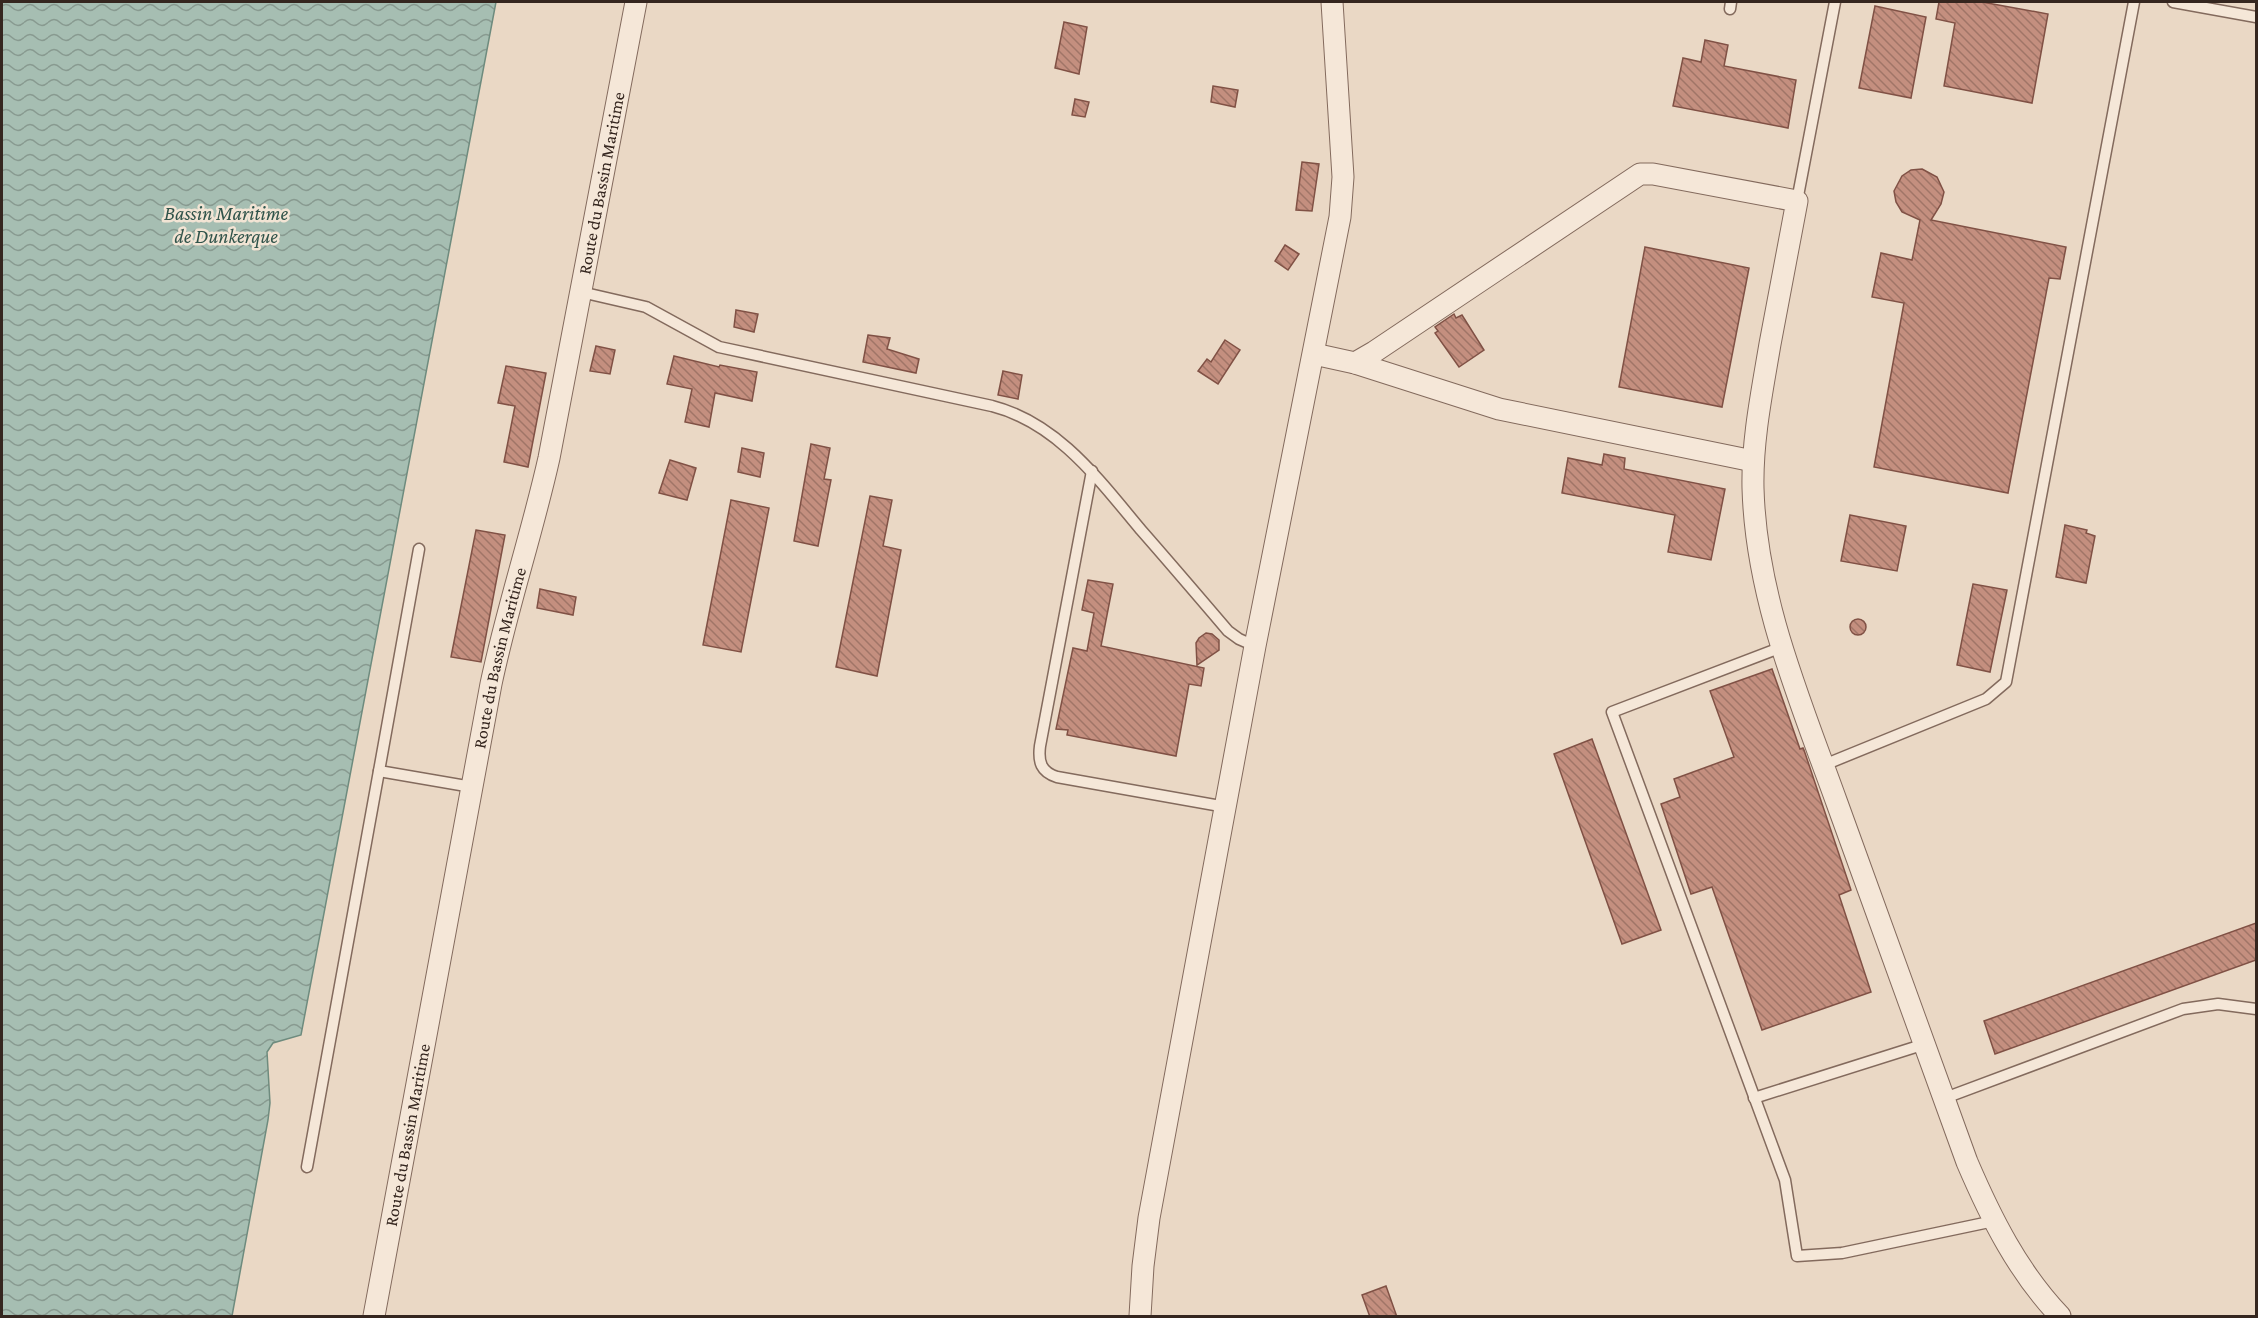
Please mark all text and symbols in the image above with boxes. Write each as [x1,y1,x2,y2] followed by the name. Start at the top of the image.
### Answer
[574,90,629,276] street label: Route du Bassin Maritime
[164,202,288,248] water label: Bassin Maritime de Dunkerque
[469,565,530,750] street label: Route du Bassin Maritime
[381,1042,434,1228] street label: Route du Bassin Maritime

